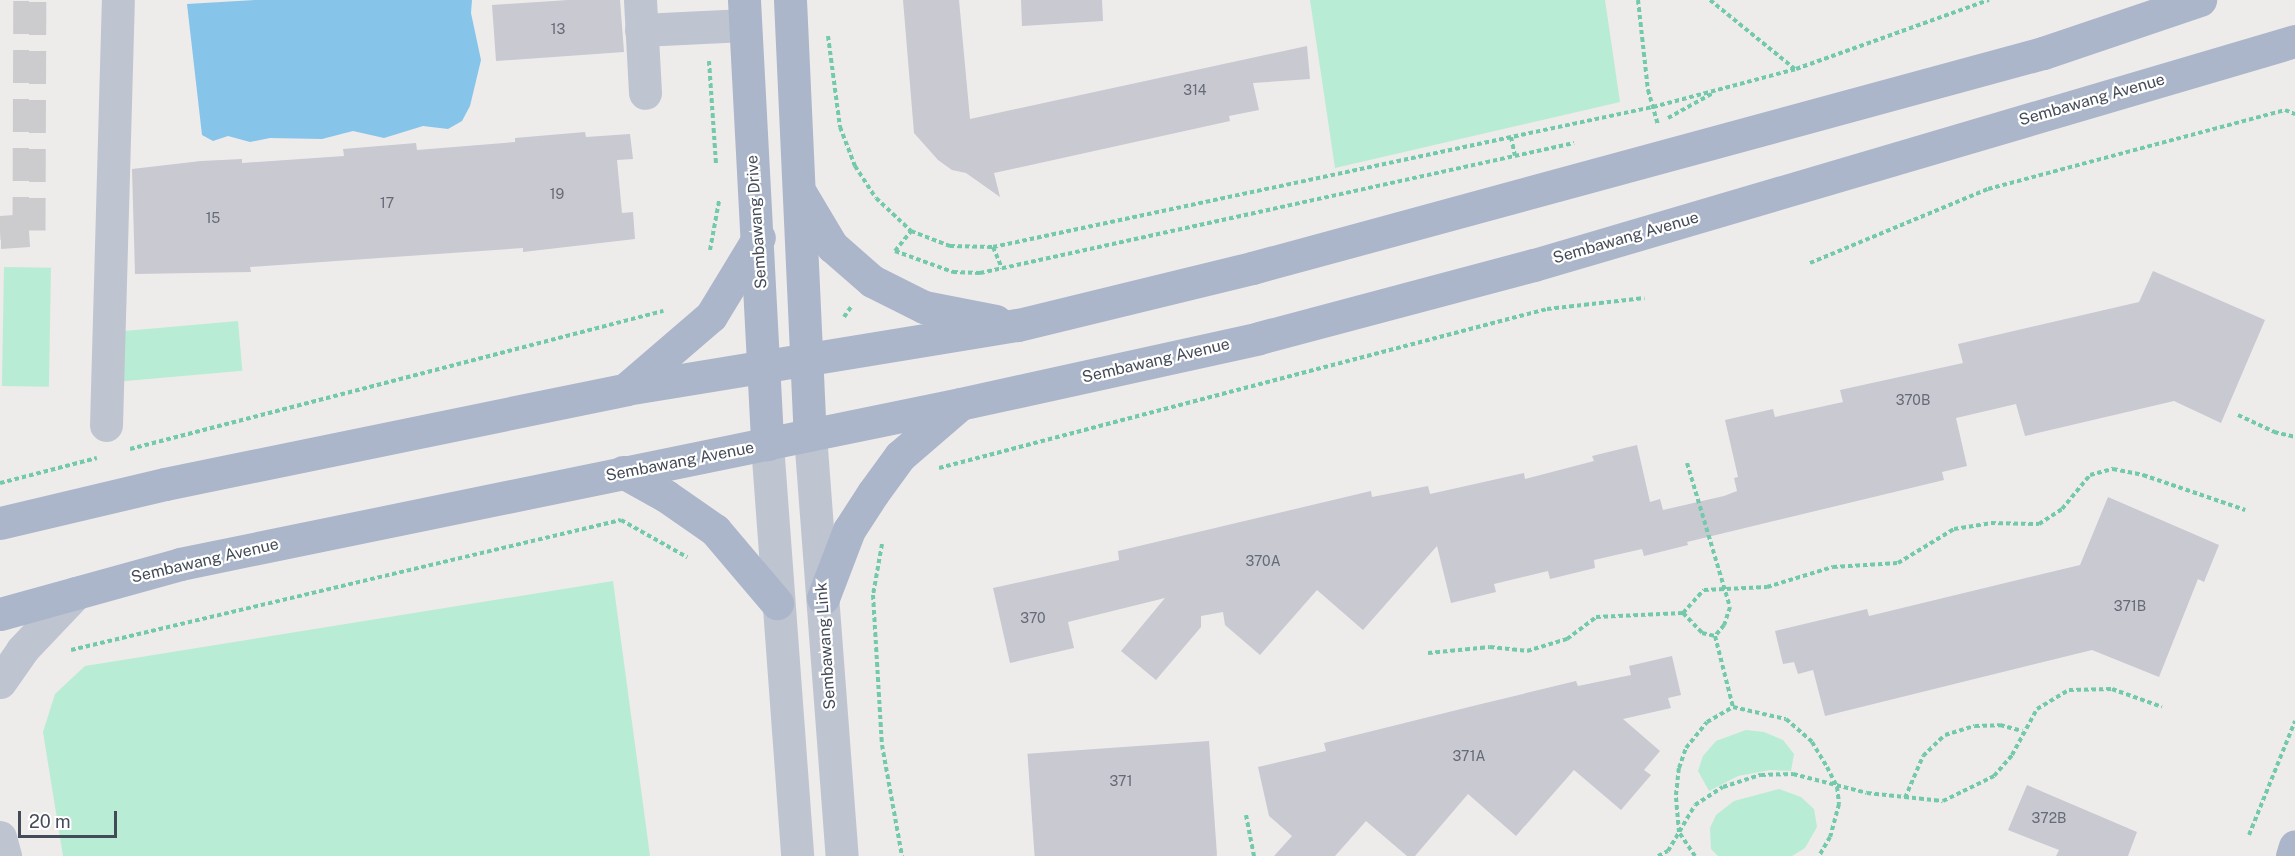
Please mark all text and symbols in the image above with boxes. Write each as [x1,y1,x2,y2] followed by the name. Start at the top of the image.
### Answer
[551,21,565,37] house number: 13
[2017,70,2167,130] street label: Sembawang Avenue
[1183,82,1207,98] house number: 314
[743,154,771,290] street label: Sembawang Drive
[550,186,564,202] house number: 19
[380,195,394,211] house number: 17
[1551,208,1701,268] street label: Sembawang Avenue
[206,210,220,226] house number: 15
[1080,335,1232,387] street label: Sembawang Avenue
[1896,392,1930,408] house number: 370B
[604,438,756,486] street label: Sembawang Avenue
[129,535,281,587] street label: Sembawang Avenue
[1245,553,1281,569] house number: 370A
[812,582,840,710] street label: Sembawang Link
[2114,598,2146,614] house number: 371B
[1020,610,1046,626] house number: 370
[1453,748,1485,764] house number: 371A
[1110,773,1132,789] house number: 371
[21,799,120,837] scale bar
[2032,810,2066,826] house number: 372B
[29,811,71,832] text: 20 m

